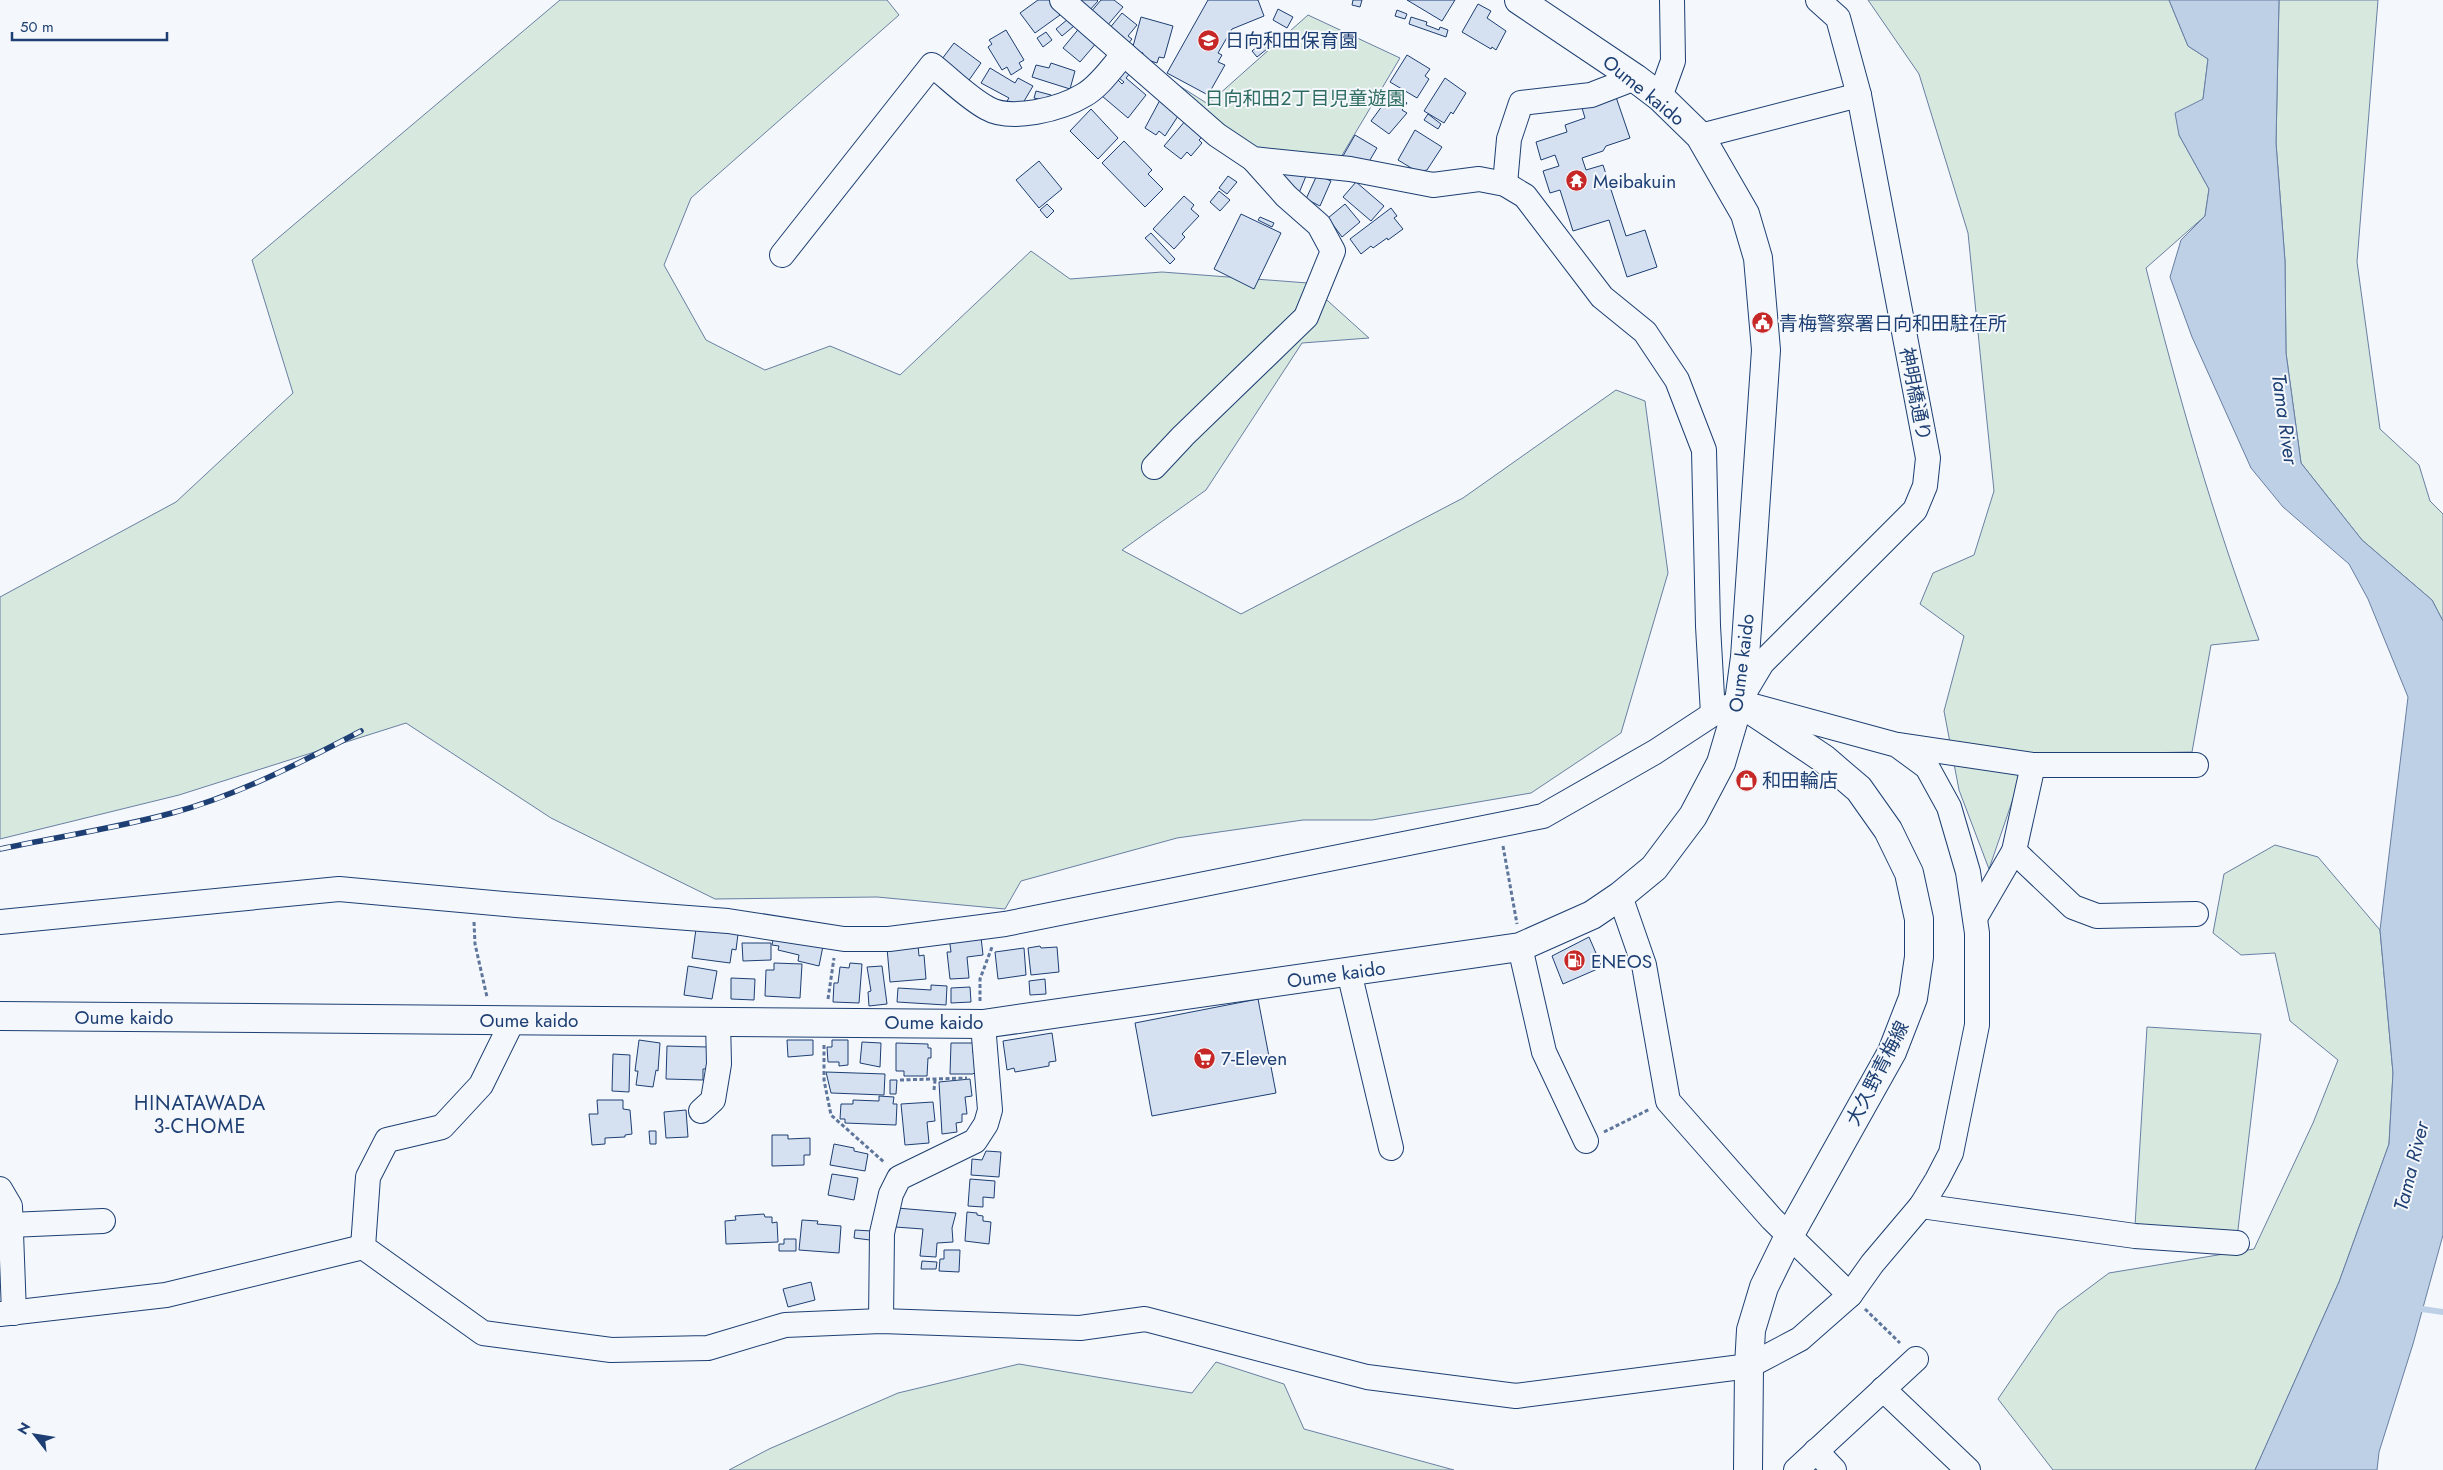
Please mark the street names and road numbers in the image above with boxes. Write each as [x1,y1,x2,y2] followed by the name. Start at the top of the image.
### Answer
[1597,49,1691,132] street label: Oume kaido
[1893,345,1938,443] street label: 神明橋通り
[1722,612,1761,714] street label: Oume kaido
[1285,954,1387,995] street label: Oume kaido
[75,1004,173,1031] street label: Oume kaido
[480,1007,578,1034] street label: Oume kaido
[885,1009,983,1036] street label: Oume kaido
[1840,1016,1915,1130] street label: 大久野青梅線

